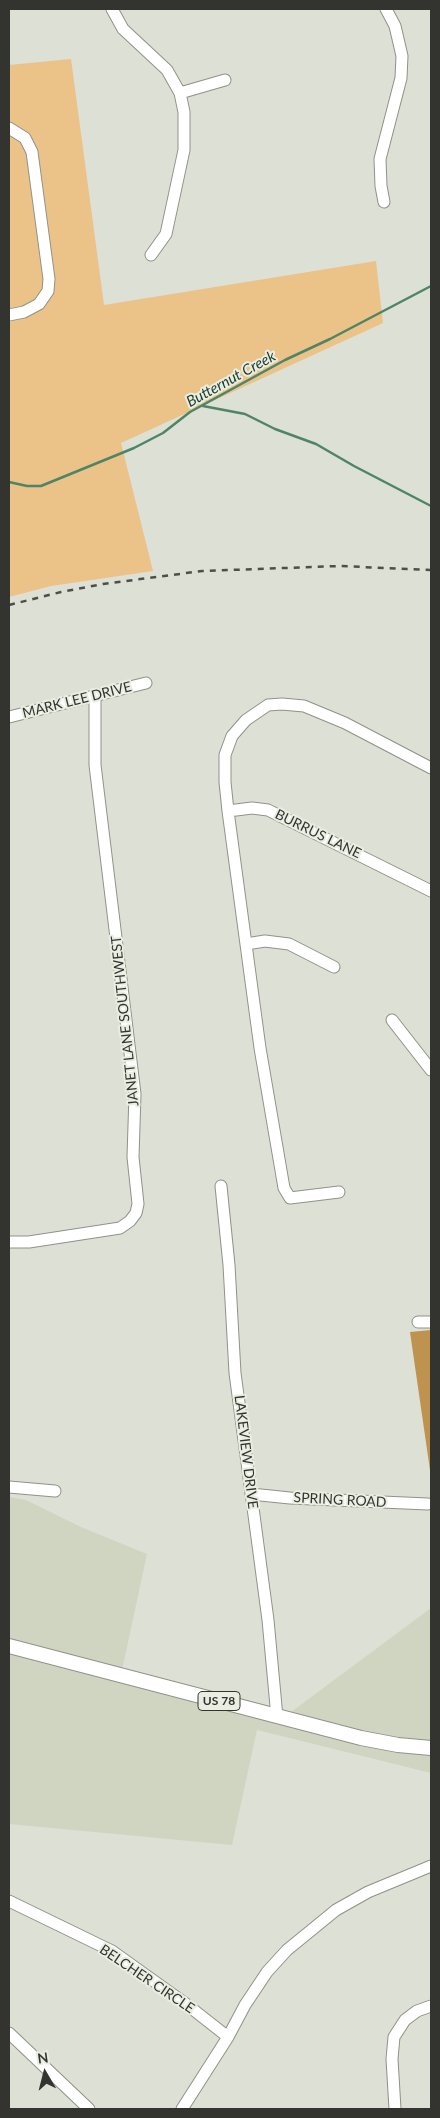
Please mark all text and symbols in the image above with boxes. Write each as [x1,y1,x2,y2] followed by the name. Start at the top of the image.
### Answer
[183,347,279,411] water label: Butternut Creek
[21,678,133,722] street label: MARK LEE DRIVE
[272,806,364,862] street label: BURRUS LANE
[108,935,142,1107] street label: JANET LANE SOUTHWEST
[231,1394,261,1510] street label: LAKEVIEW DRIVE
[293,1489,387,1511] street label: SPRING ROAD
[198,1692,240,1710] road number: US 78
[96,1941,198,2017] street label: BELCHER CIRCLE
[20,2048,70,2098] north arrow
[36,2048,49,2067] text: N

